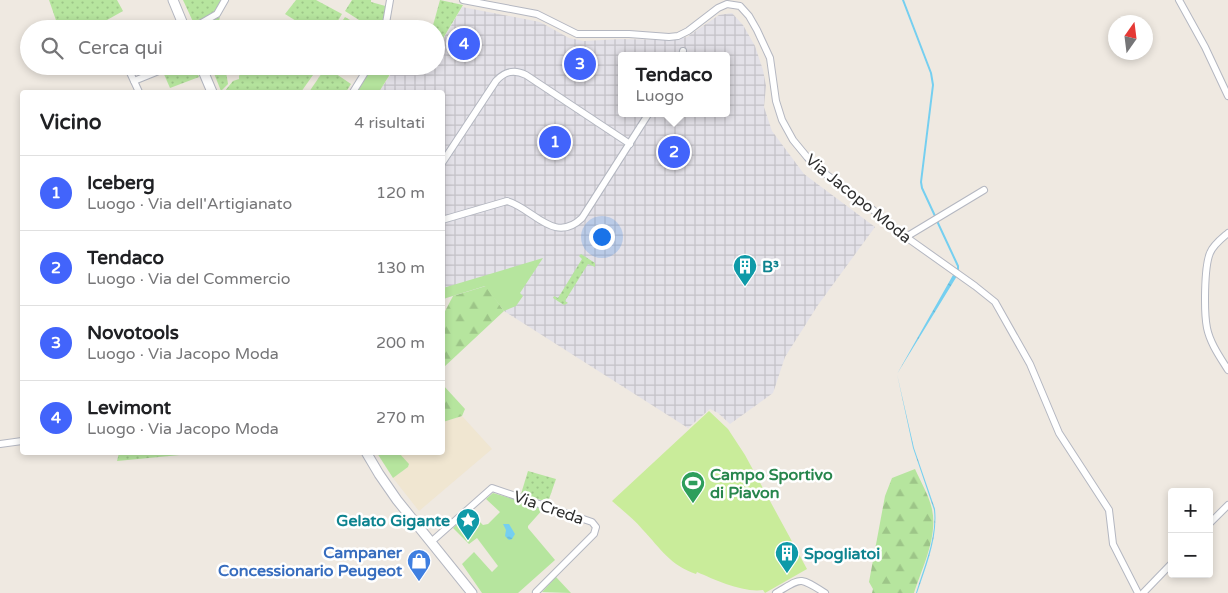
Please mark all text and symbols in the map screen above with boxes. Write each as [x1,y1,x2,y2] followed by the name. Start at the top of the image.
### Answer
[1108,15,1153,60] north arrow
[20,20,445,75] search box
[448,25,480,63] pin: 4
[38,34,66,62] icon: search
[78,37,163,59] text: Cerca qui
[564,45,596,83] pin: 3
[618,52,730,117] popup
[636,64,712,86] text: Tendaco
[636,86,684,106] text: Luogo
[40,110,102,135] text: Vicino
[354,113,425,133] text: 4 risultati
[539,123,571,161] pin: 1
[658,133,690,171] pin: 2
[801,150,915,248] street label: Via Jacopo Moda
[87,172,155,194] text: Iceberg
[51,183,61,203] text: 1
[376,183,425,203] text: 120 m
[87,194,292,214] text: Luogo · Via dell'Artigianato
[589,224,615,250] your location
[87,247,164,269] text: Tendaco
[732,253,758,287] building icon: B³
[762,257,779,277] place label: B³
[51,258,61,278] text: 2
[376,258,425,278] text: 130 m
[87,269,291,289] text: Luogo · Via del Commercio
[87,322,179,344] text: Novotools
[51,333,61,353] text: 3
[376,333,425,353] text: 200 m
[87,344,279,364] text: Luogo · Via Jacopo Moda
[87,397,171,419] text: Levimont
[51,408,61,428] text: 4
[376,408,425,428] text: 270 m
[87,419,279,439] text: Luogo · Via Jacopo Moda
[710,465,833,503] place label: Campo Sportivo di Piavon
[680,470,706,504] sports icon: Campo Sportivo di Piavon
[511,487,587,529] street label: Via Creda
[1168,488,1213,578] map controls
[1168,488,1213,533] button: +
[455,507,481,541] place icon: Gelato Gigante
[336,511,450,531] place label: Gelato Gigante
[1168,533,1213,578] button: −
[774,540,800,574] building icon: Spogliatoi
[218,543,403,581] place label: Campaner Concessionario Peugeot
[804,544,880,564] place label: Spogliatoi
[406,548,432,582] shop icon: Campaner Concessionario Peugeot

